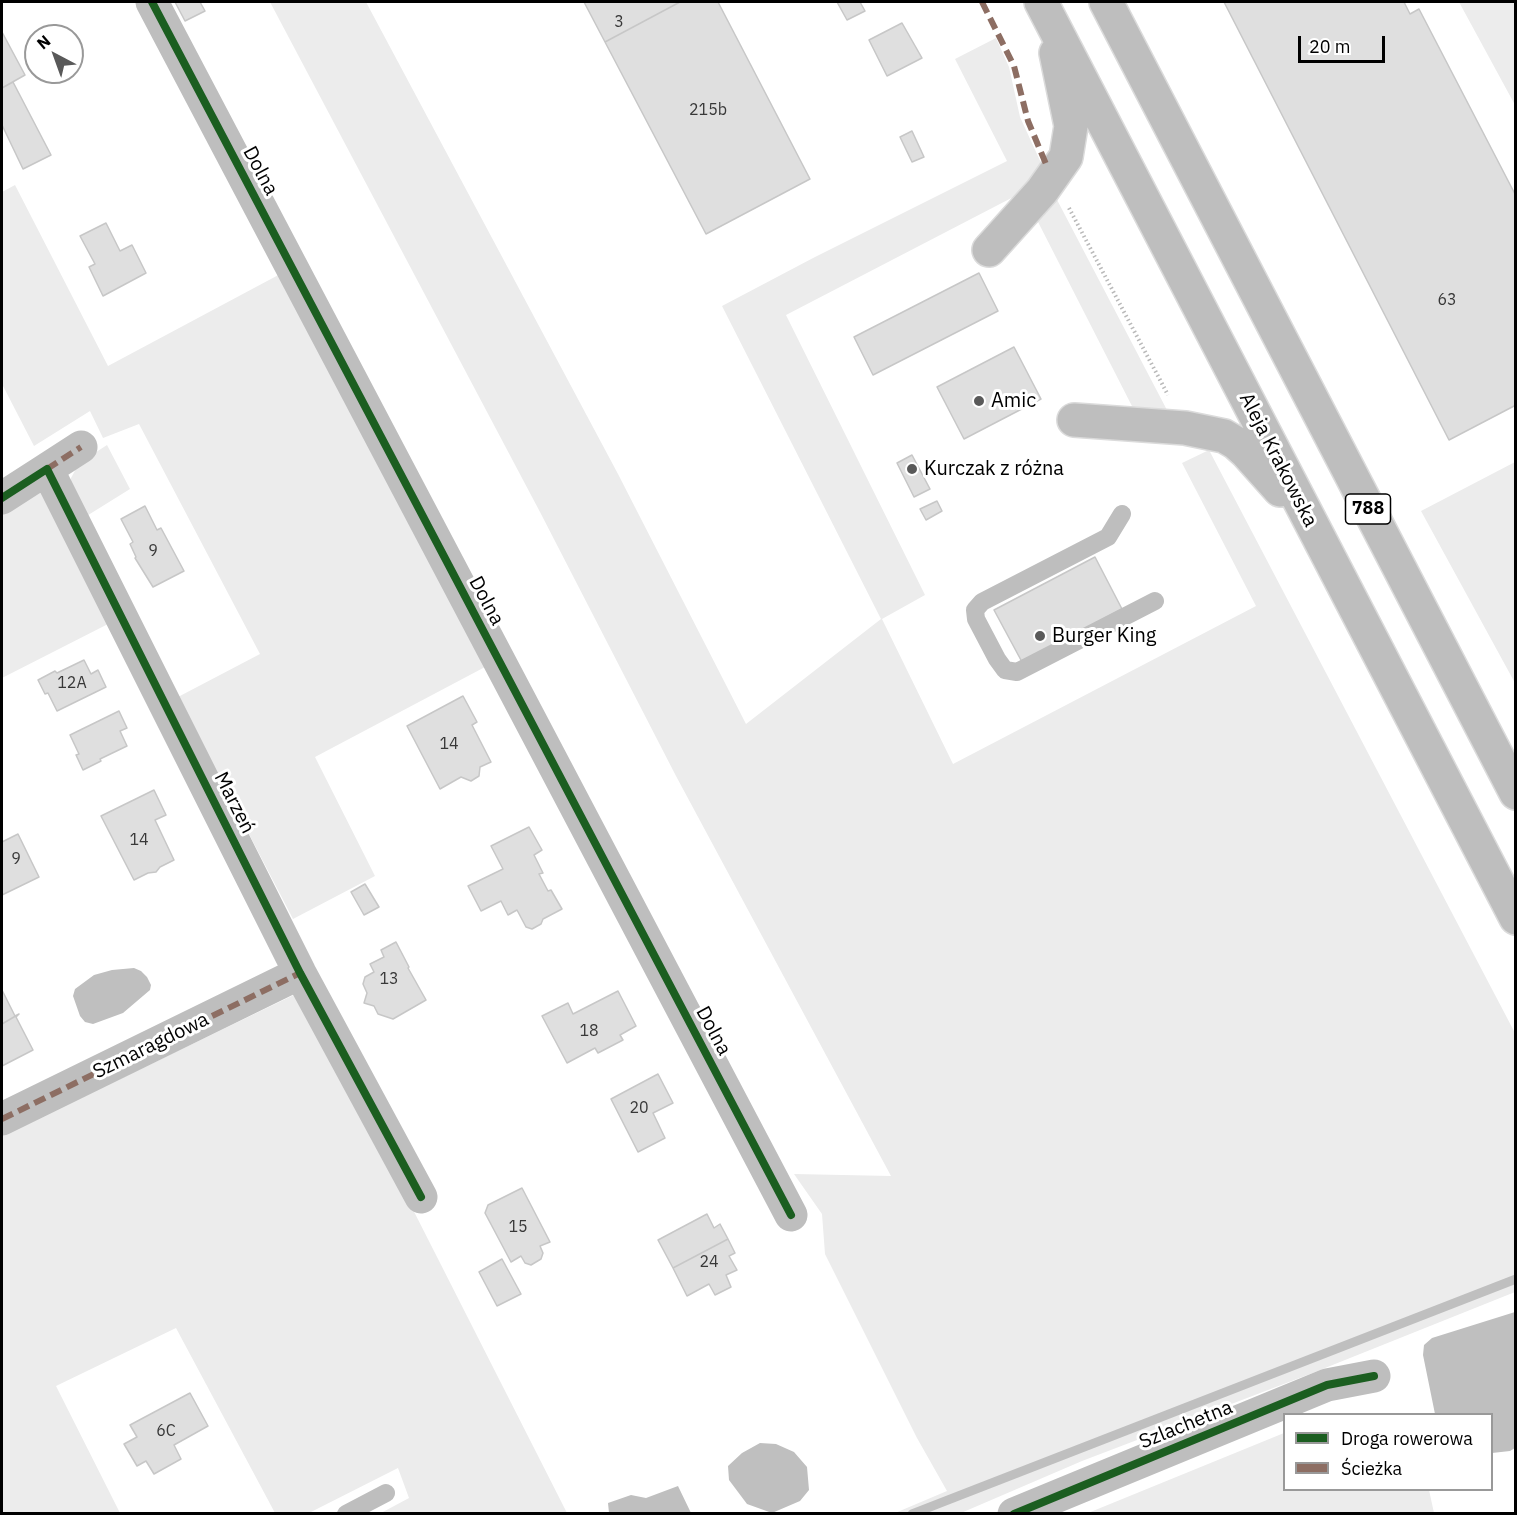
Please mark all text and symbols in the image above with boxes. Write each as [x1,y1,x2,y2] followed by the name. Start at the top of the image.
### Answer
[614,12,624,32] house number: 3
[24,24,84,84] north arrow
[1301,24,1388,62] scale bar
[33,31,54,53] text: N
[1309,35,1351,58] text: 20 m
[689,100,727,120] house number: 215b
[237,142,283,200] street label: Dolna
[1437,290,1457,310] house number: 63
[991,389,1036,413] place label: Amic
[1234,389,1322,531] street label: Aleja Krakowska
[972,394,986,408] marker: Amic
[924,457,1064,481] place label: Kurczak z różna
[905,462,919,476] marker: Kurczak z różna
[1346,494,1390,524] road number: 788
[148,541,158,561] house number: 9
[463,572,509,630] street label: Dolna
[1052,624,1156,648] place label: Burger King
[1033,629,1047,643] marker: Burger King
[57,673,87,693] house number: 12A
[439,734,459,754] house number: 14
[208,768,260,838] street label: Marzeń
[129,830,149,850] house number: 14
[11,849,21,869] house number: 9
[379,969,399,989] house number: 13
[690,1002,736,1060] street label: Dolna
[89,1008,213,1084] street label: Szmaragdowa
[579,1021,599,1041] house number: 18
[629,1098,649,1118] house number: 20
[508,1217,528,1237] house number: 15
[699,1252,719,1272] house number: 24
[1136,1395,1236,1455] street label: Szlachetna
[1283,1413,1493,1491] legend
[156,1421,176,1441] house number: 6C
[1341,1427,1473,1450] text: Droga rowerowa
[1341,1457,1402,1480] text: Ścieżka

